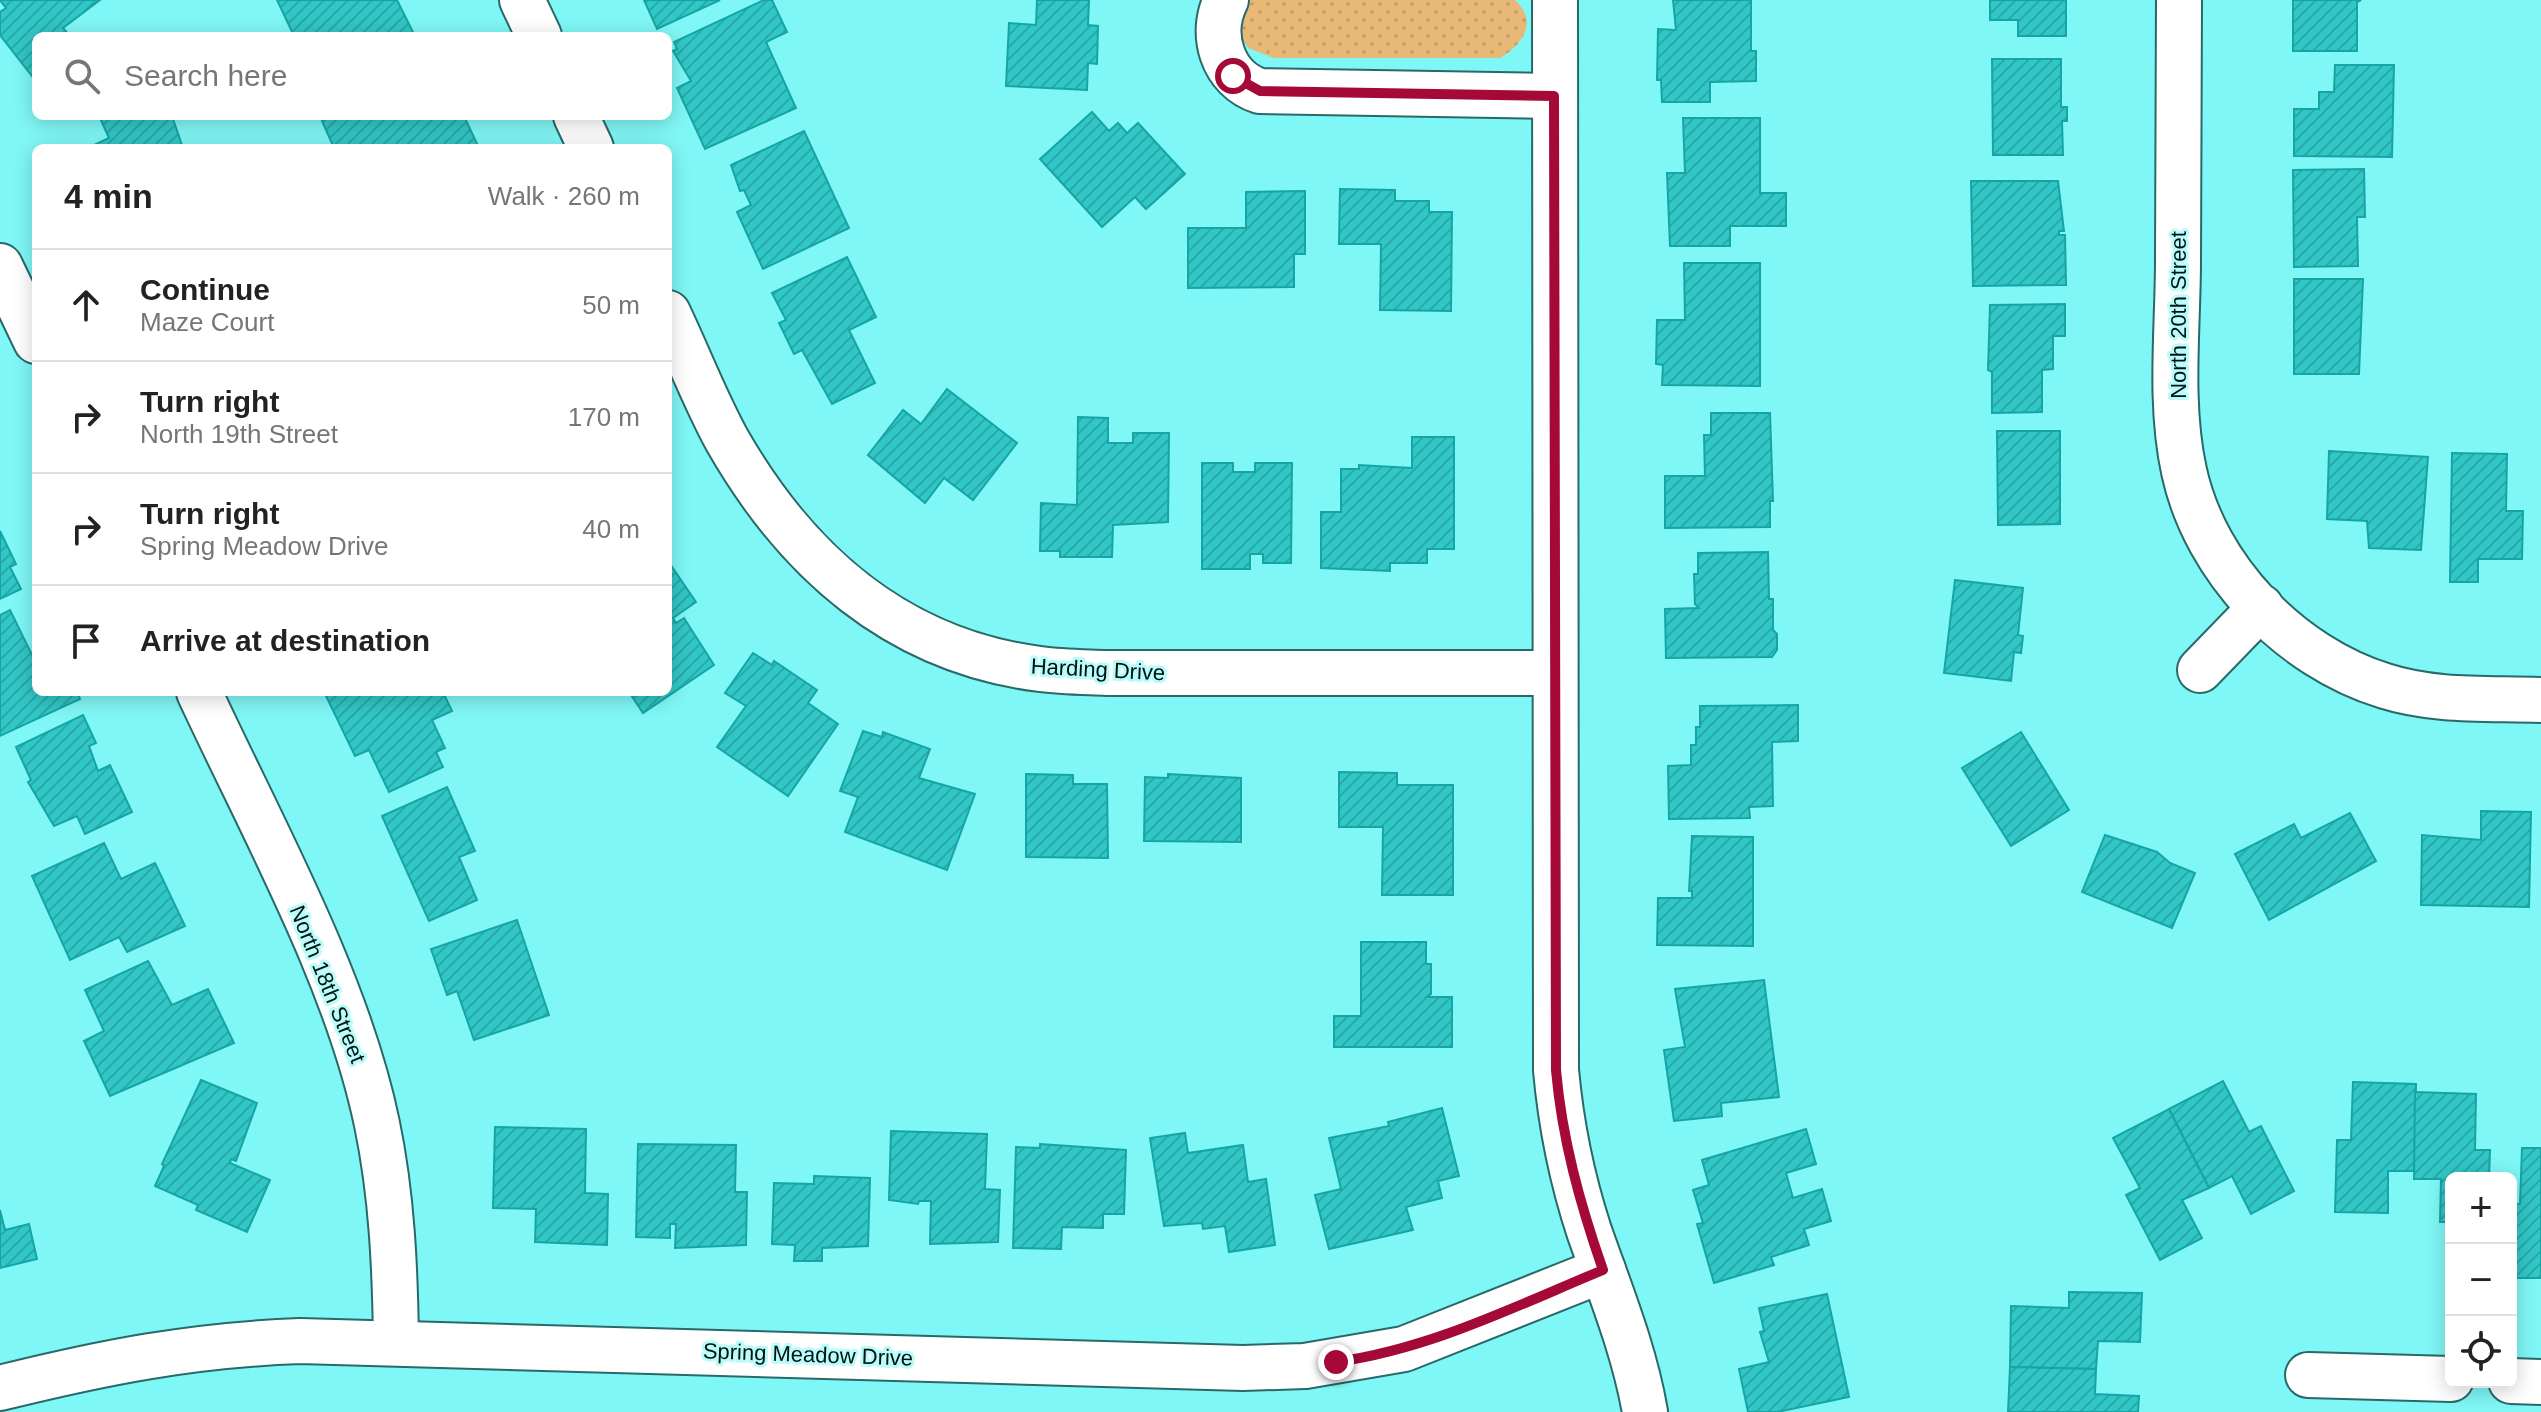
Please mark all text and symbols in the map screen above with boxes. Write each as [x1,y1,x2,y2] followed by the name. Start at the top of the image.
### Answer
[32,32,672,120] search box
[60,54,104,98] icon: search
[1215,58,1251,94] route start
[124,59,287,92] text: Search here
[64,177,153,215] text: 4 min
[488,181,640,211] text: Walk · 260 m
[2166,231,2191,399] street label: North 20th Street
[140,273,270,306] text: Continue
[64,283,108,327] icon: ahead
[582,290,640,320] text: 50 m
[140,307,274,337] text: Maze Court
[140,385,279,418] text: Turn right
[64,395,108,439] icon: right
[568,402,640,432] text: 170 m
[140,419,338,449] text: North 19th Street
[140,497,279,530] text: Turn right
[64,507,108,551] icon: right
[582,514,640,544] text: 40 m
[140,531,389,561] text: Spring Meadow Drive
[64,619,108,663] icon: arrive
[140,624,430,657] text: Arrive at destination
[1030,653,1166,686] street label: Harding Drive
[285,902,371,1067] street label: North 18th Street
[2445,1172,2517,1388] map controls
[2445,1172,2517,1244] button: +
[2445,1244,2517,1316] button: −
[2445,1316,2517,1388] button: locate
[702,1338,914,1371] street label: Spring Meadow Drive
[1318,1344,1354,1380] route end

